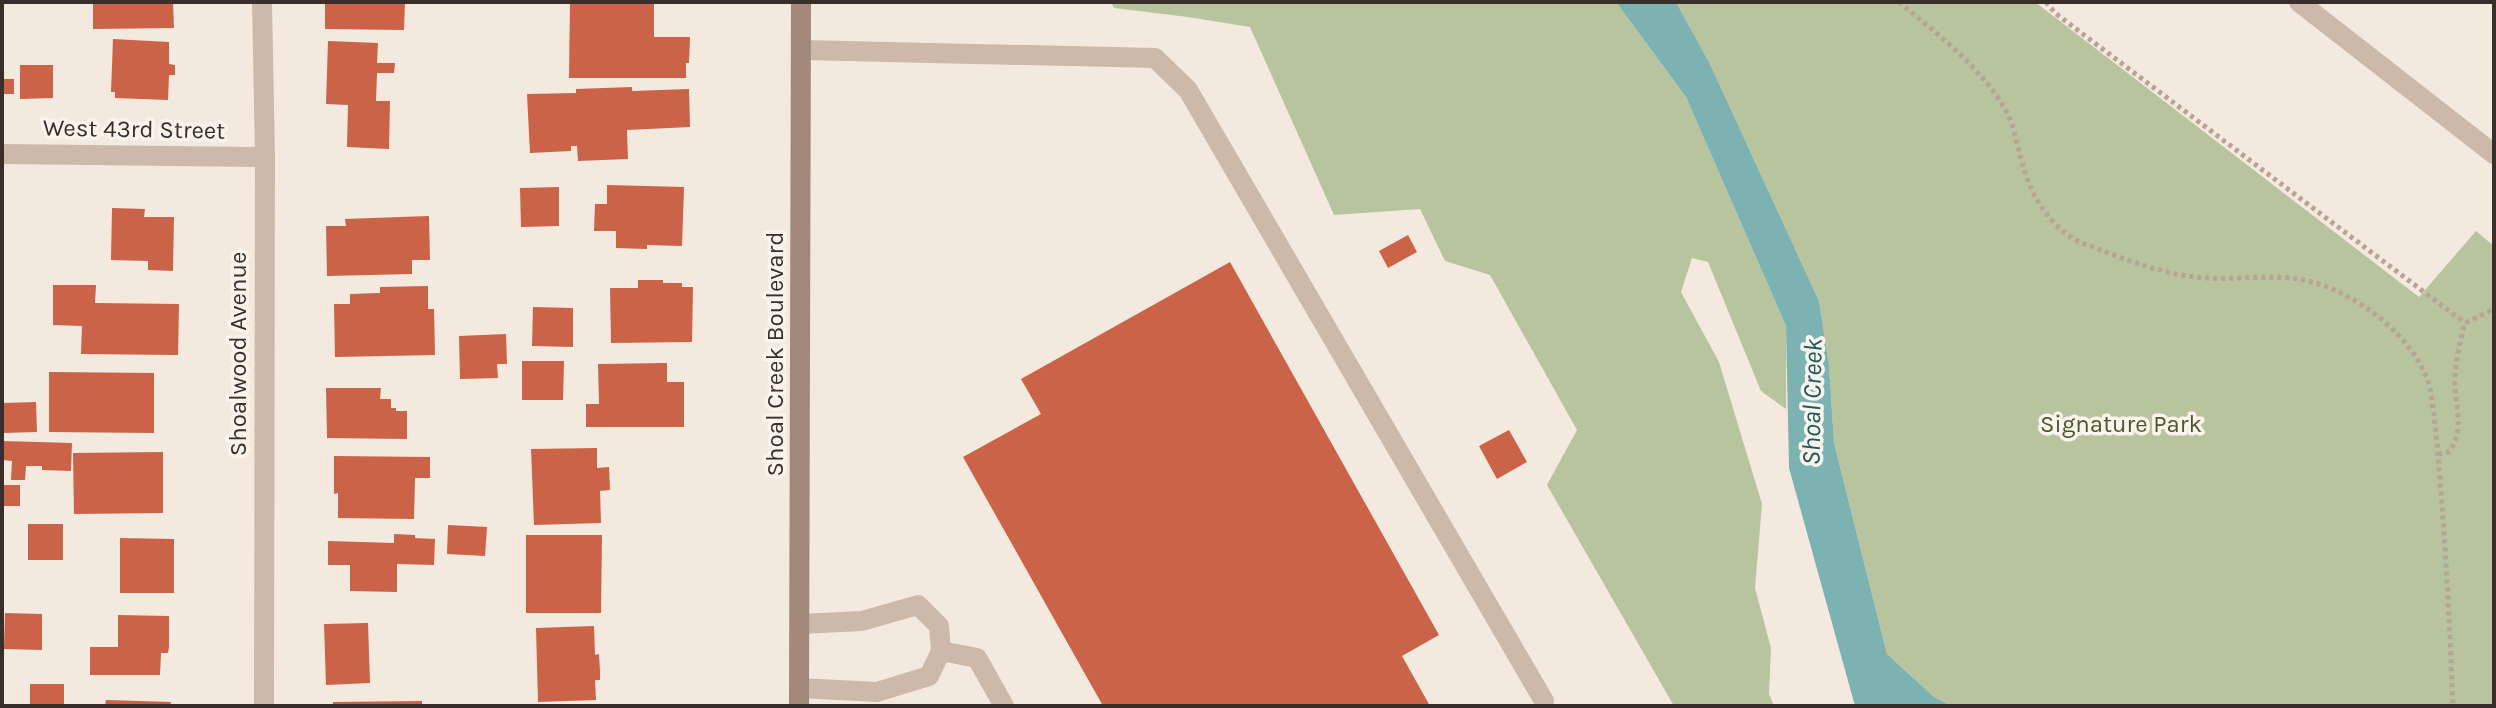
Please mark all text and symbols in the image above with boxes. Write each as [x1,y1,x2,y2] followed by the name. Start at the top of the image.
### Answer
[43,113,225,145] street label: West 43rd Street
[761,232,789,476] street label: Shoal Creek Boulevard
[224,252,252,456] street label: Shoalwood Avenue
[1795,338,1829,466] water label: Shoal Creek
[2040,410,2202,438] park label: Signature Park

